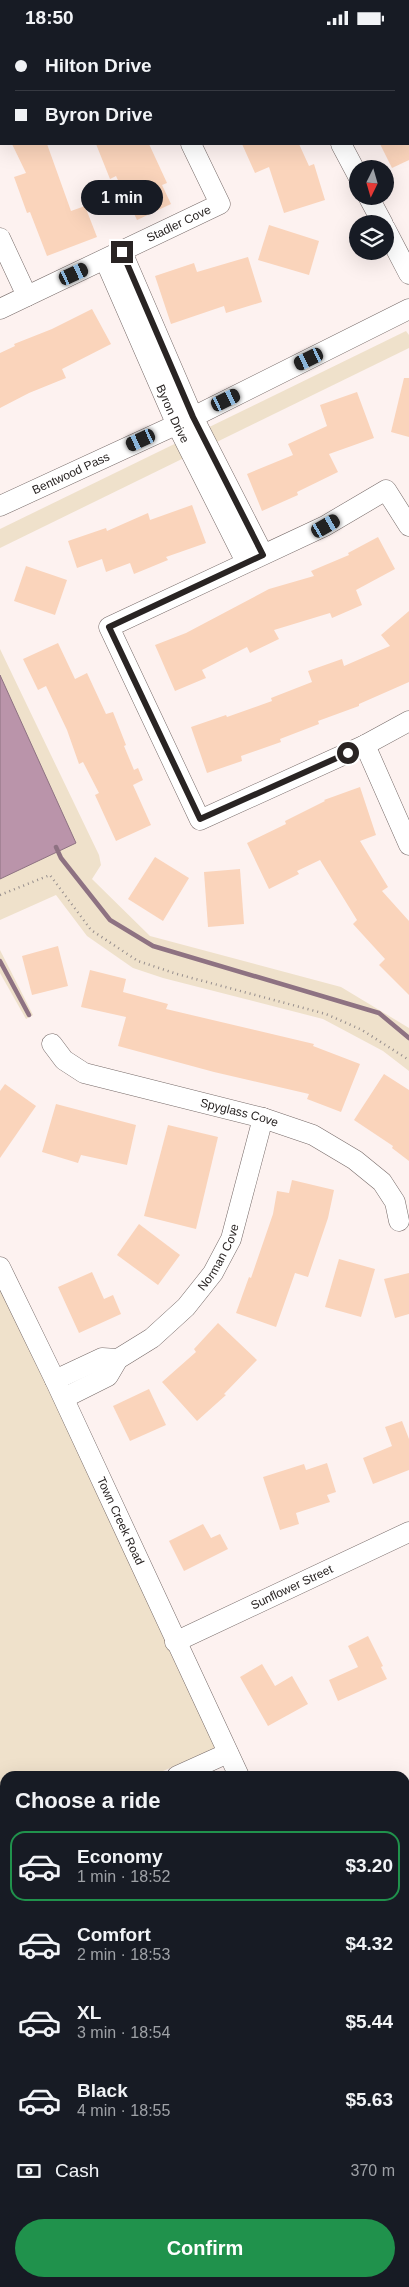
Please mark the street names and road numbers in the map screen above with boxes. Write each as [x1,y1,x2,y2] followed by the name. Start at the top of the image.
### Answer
[144,202,213,245] street label: Stadler Cove
[153,382,192,446] street label: Byron Drive
[30,449,112,497] street label: Bentwood Pass
[199,1095,280,1130] street label: Spyglass Cove
[195,1222,242,1293] street label: Norman Cove
[94,1475,147,1567] street label: Town Creek Road
[249,1562,336,1612] street label: Sunflower Street

